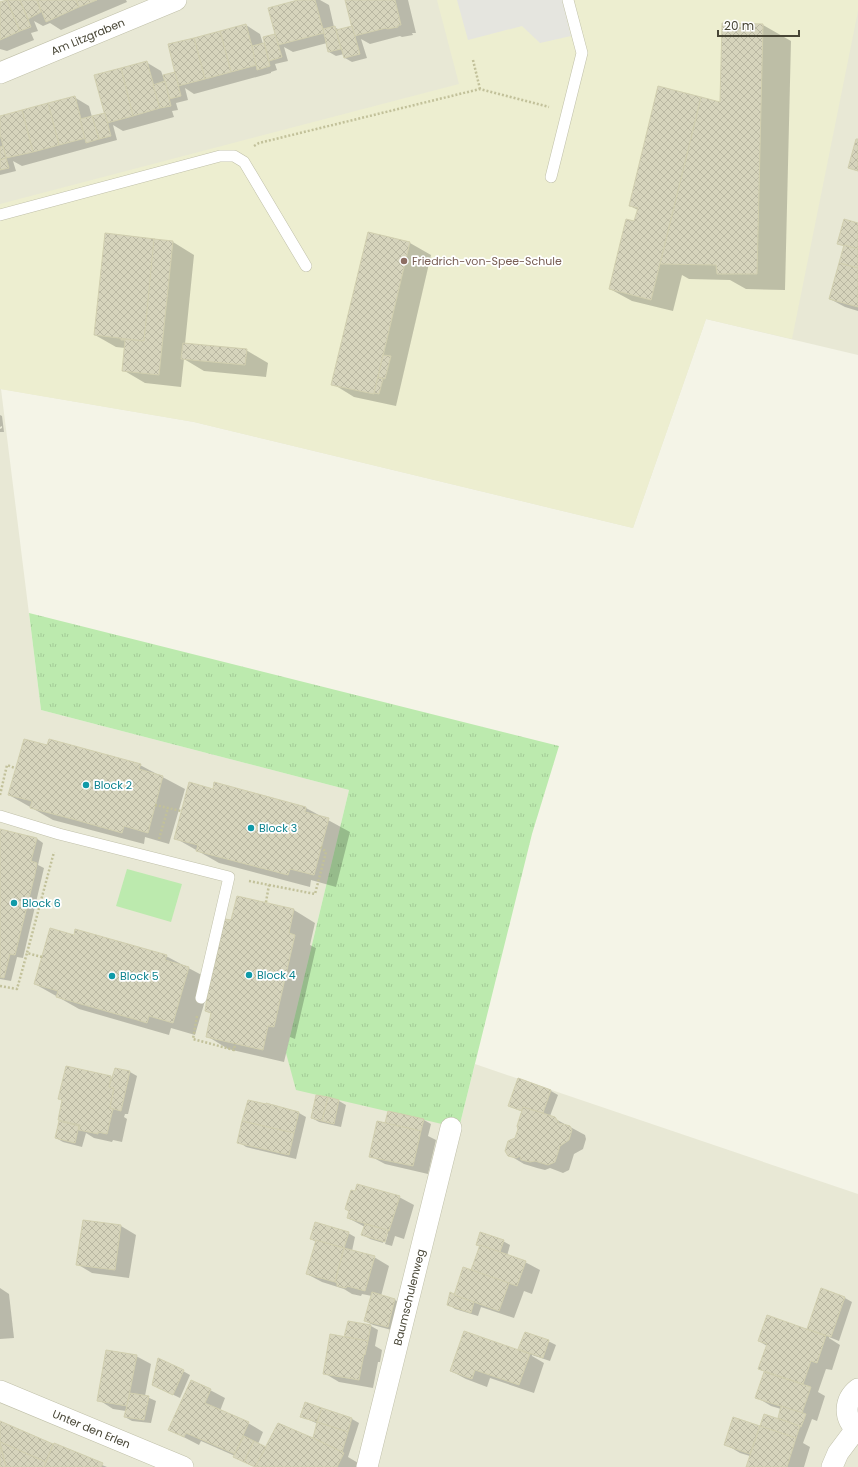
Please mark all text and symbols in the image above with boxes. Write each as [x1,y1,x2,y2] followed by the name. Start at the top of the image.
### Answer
[718,12,799,38] scale bar
[48,14,127,59] street label: Am Litzgraben
[724,17,754,34] text: 20 m
[412,253,562,269] place label: Friedrich-von-Spee-Schule
[399,256,409,266] marker: Friedrich-von-Spee-Schule
[94,777,132,793] place label: Block 2
[81,780,91,790] marker: Block 2
[259,820,297,836] place label: Block 3
[246,823,256,833] marker: Block 3
[22,895,61,911] place label: Block 6
[9,898,19,908] marker: Block 6
[257,967,296,983] place label: Block 4
[120,968,159,984] place label: Block 5
[244,970,254,980] marker: Block 4
[107,971,117,981] marker: Block 5
[389,1247,429,1347] street label: Baumschulenweg
[50,1406,133,1452] street label: Unter den Erlen

